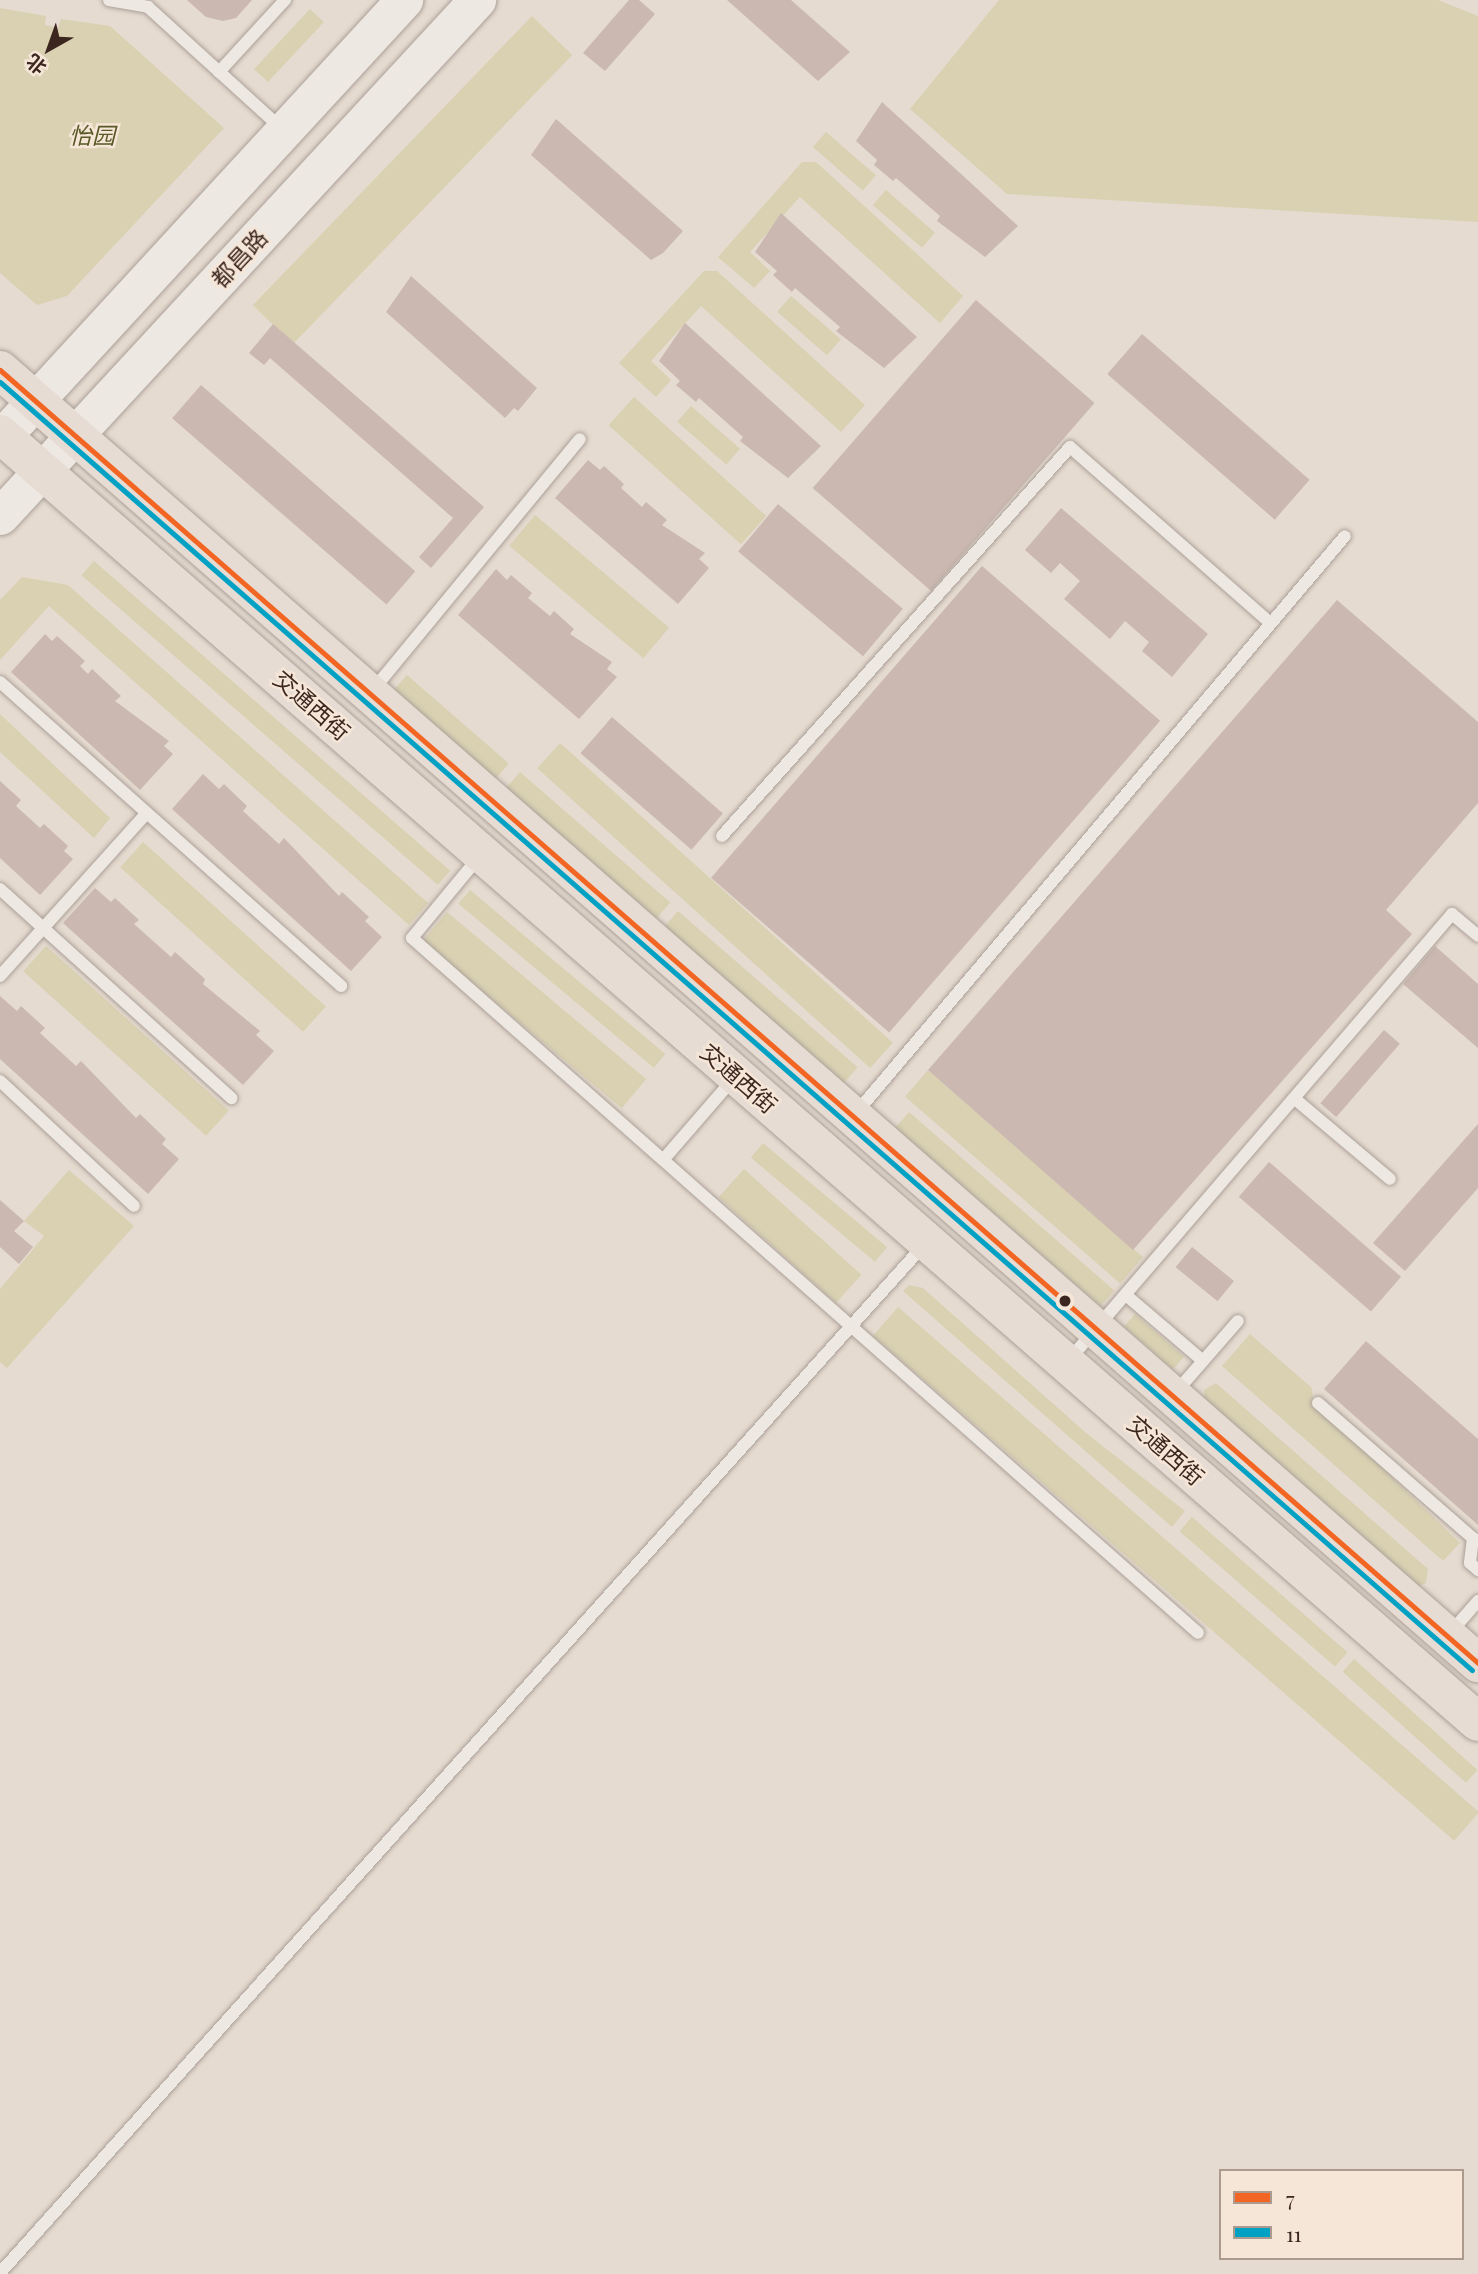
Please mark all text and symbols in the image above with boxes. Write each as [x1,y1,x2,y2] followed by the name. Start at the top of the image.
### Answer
[14,14,84,84] north arrow
[20,49,51,81] text: 北
[69,121,115,149] park label: 怡园
[205,223,273,293] street label: 都昌路
[268,664,356,746] street label: 交通西街
[695,1037,783,1119] street label: 交通西街
[1058,1294,1072,1308] unlabelled marker
[1122,1409,1210,1491] street label: 交通西街
[1219,2169,1464,2260] legend
[1286,2184,1295,2212] text: 7
[1286,2219,1302,2247] text: 11

